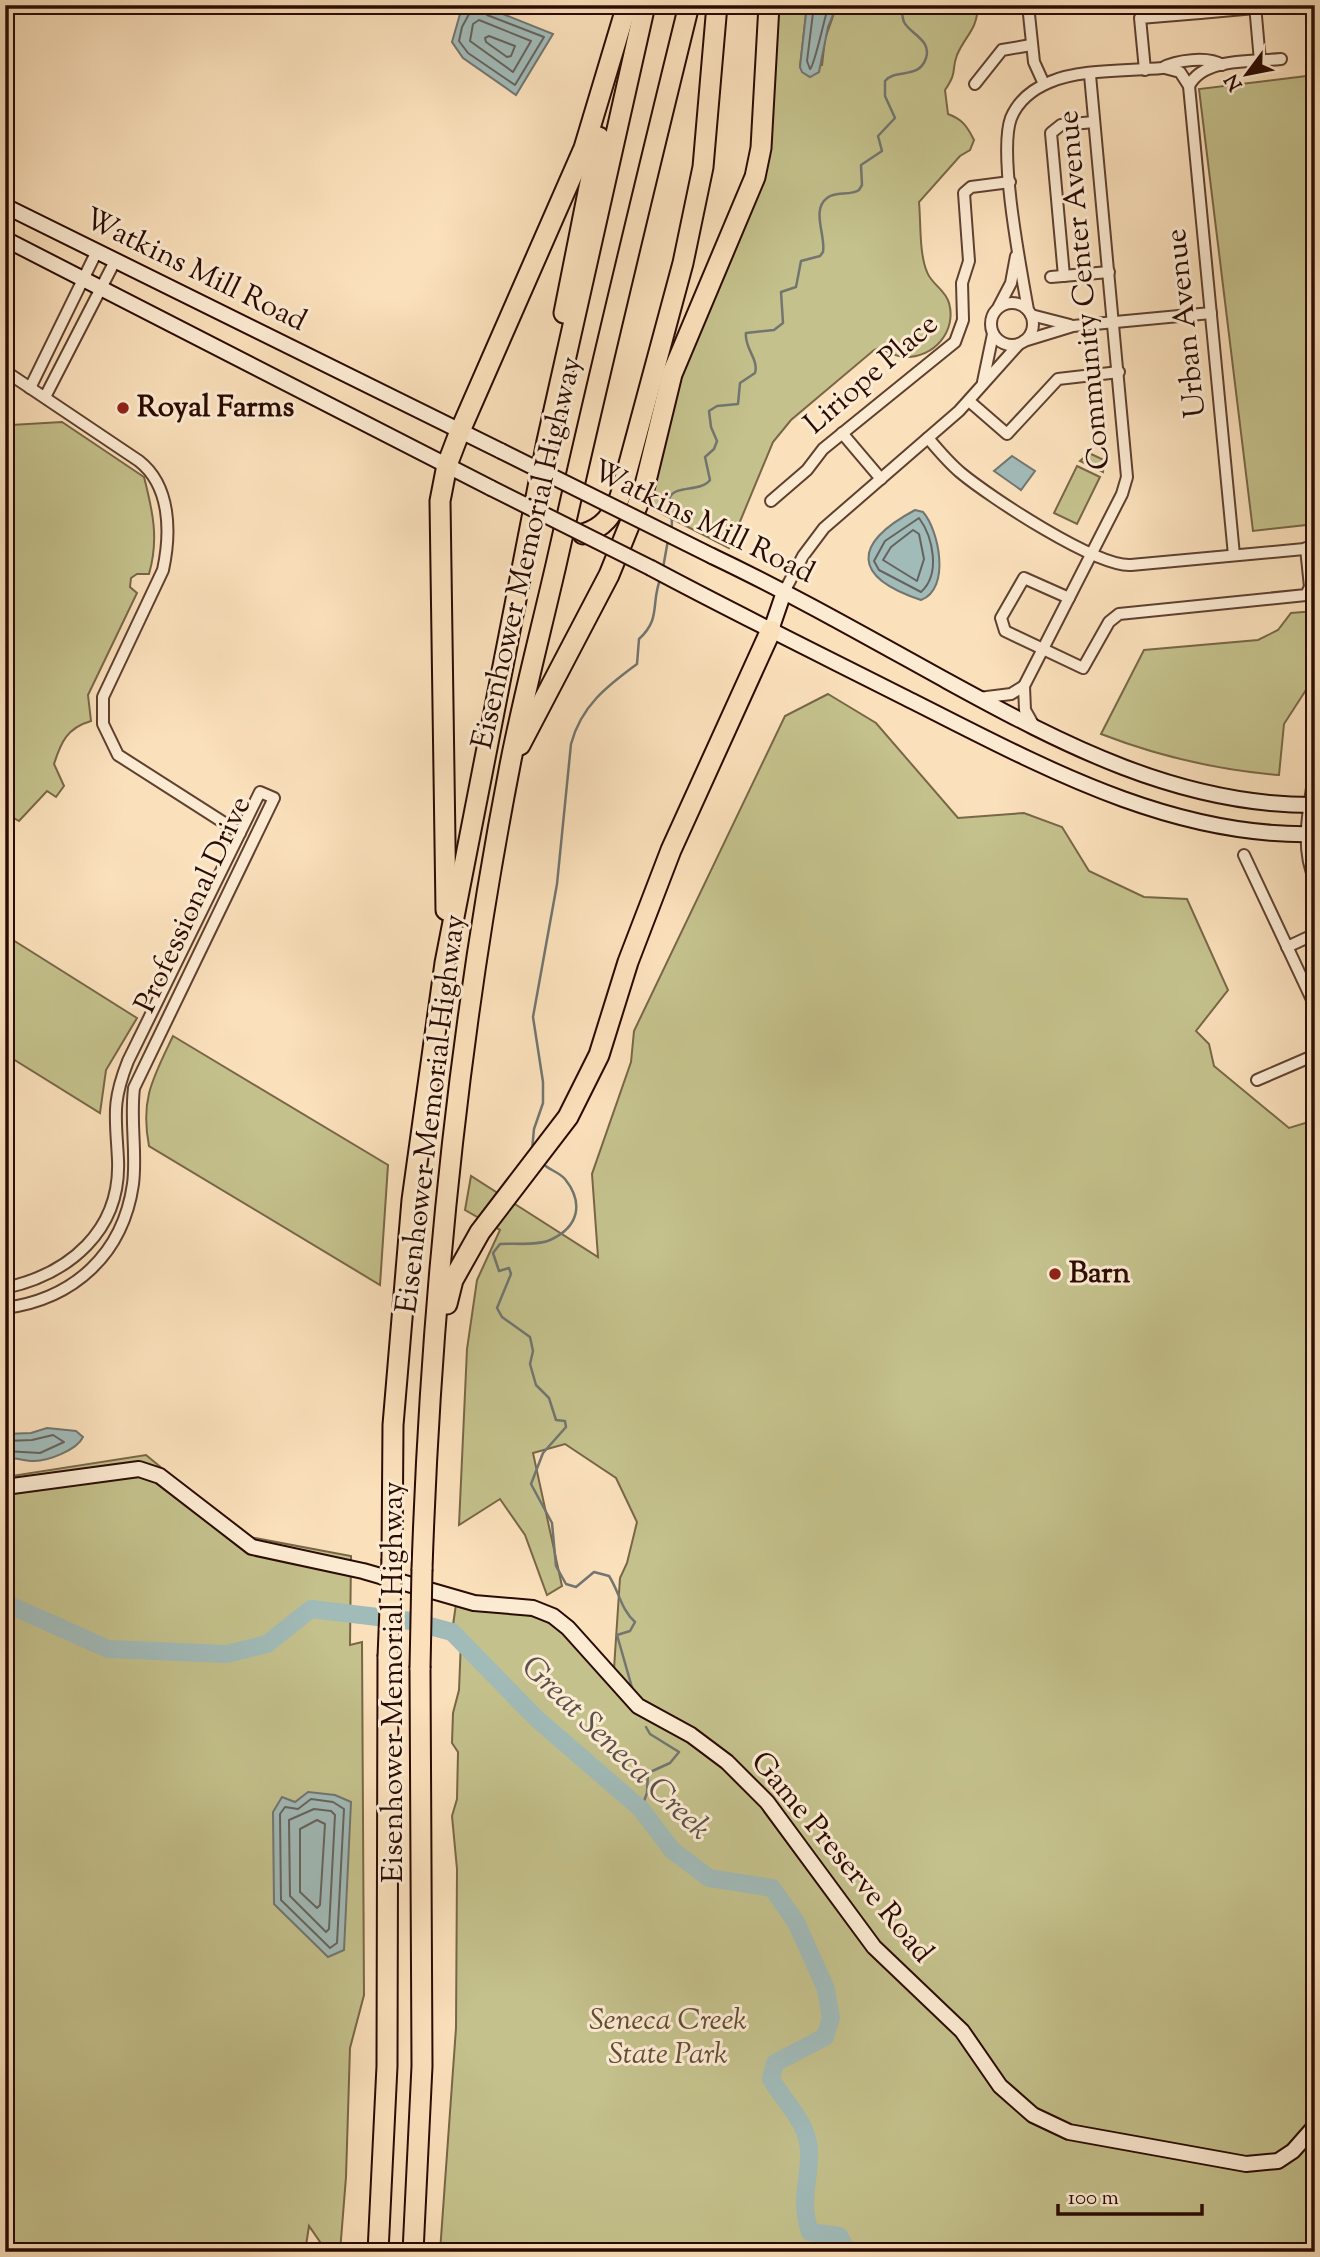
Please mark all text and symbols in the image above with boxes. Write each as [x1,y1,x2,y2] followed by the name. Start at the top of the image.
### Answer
[1212,38,1282,108] north arrow
[1219,68,1250,95] text: N
[1048,108,1122,472] street label: Community Center Avenue
[76,198,314,344] street label: Watkins Mill Road
[1156,226,1218,420] street label: Urban Avenue
[795,305,949,445] street label: Liriope Place
[462,353,594,753] street label: Eisenhower Memorial Highway
[137,387,294,430] place label: Royal Farms
[115,400,131,416] marker: Royal Farms
[584,450,822,596] street label: Watkins Mill Road
[125,790,263,1020] street label: Professional Drive
[386,912,478,1316] street label: Eisenhower Memorial Highway
[1069,1253,1131,1296] place label: Barn
[1047,1266,1063,1282] marker: Barn
[373,1481,416,1883] street label: Eisenhower Memorial Highway
[510,1646,720,1852] water label: Great Seneca Creek
[739,1743,943,1973] street label: Game Preserve Road
[589,2000,747,2077] park label: Seneca Creek State Park
[1058,2173,1201,2217] scale bar
[1068,2184,1119,2214] text: 100 m

